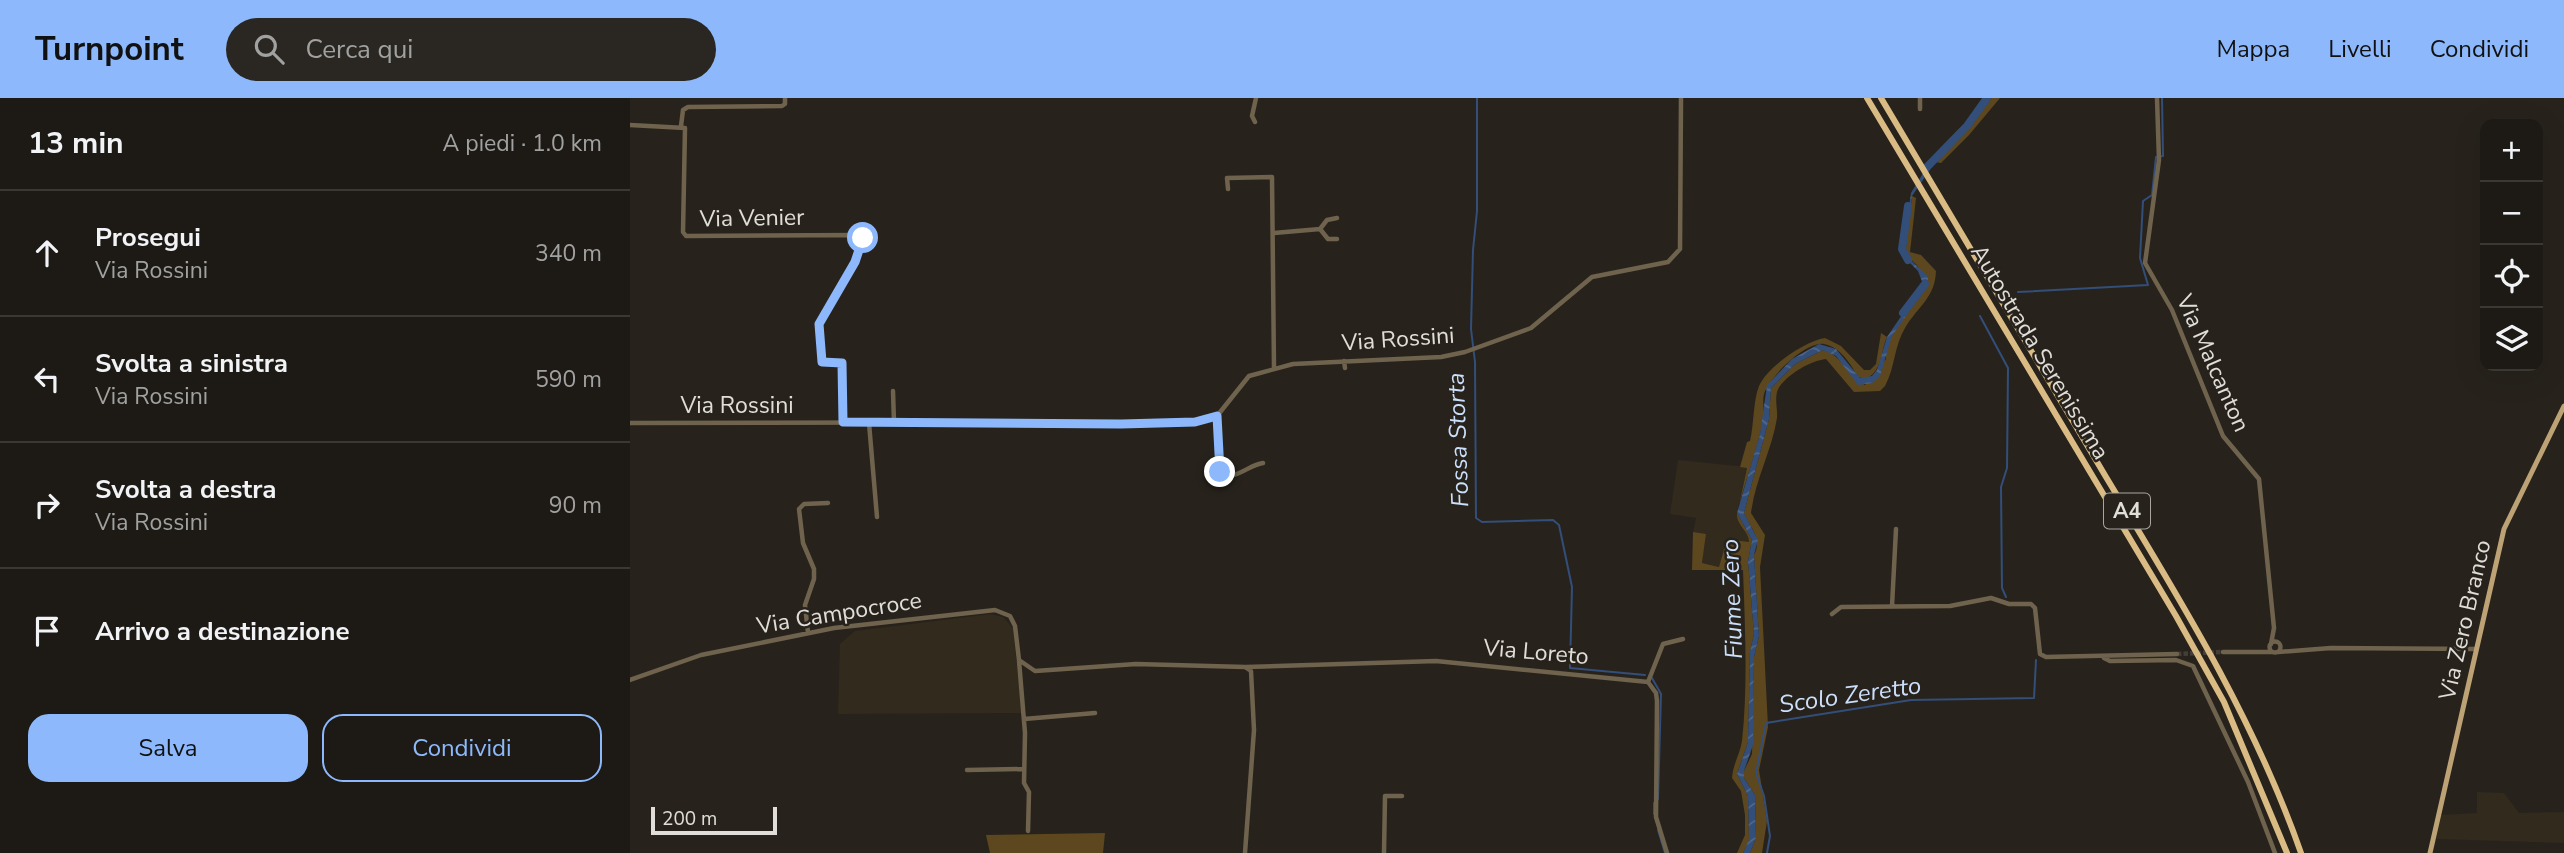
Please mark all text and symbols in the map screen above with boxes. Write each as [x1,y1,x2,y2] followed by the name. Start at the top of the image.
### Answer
[226,18,716,81] search box
[35,27,184,72] text: Turnpoint
[250,30,288,68] icon: search
[306,32,413,67] text: Cerca qui
[2216,33,2290,65] text: Mappa
[2328,33,2392,65] text: Livelli
[2430,33,2529,65] text: Condividi
[2480,119,2543,371] map controls
[2480,119,2543,182] button: +
[28,123,124,164] text: 13 min
[443,128,602,159] text: A piedi · 1.0 km
[2480,182,2543,245] button: −
[698,202,805,234] street label: Via Venier
[95,220,201,255] text: Prosegui
[847,222,878,253] route start
[28,234,66,272] icon: ahead
[535,238,602,269] text: 340 m
[1963,239,2117,465] street label: Autostrada Serenissima
[2480,245,2543,308] button: locate
[95,255,208,286] text: Via Rossini
[2168,288,2257,437] street label: Via Malcanton
[2480,308,2543,371] button: layers
[1340,320,1455,358] street label: Via Rossini
[95,346,288,381] text: Svolta a sinistra
[28,360,66,398] icon: left
[535,364,602,395] text: 590 m
[1440,372,1476,508] water label: Fossa Storta
[95,381,208,412] text: Via Rossini
[679,390,794,421] street label: Via Rossini
[1204,456,1235,487] route end
[95,472,277,507] text: Svolta a destra
[28,486,66,524] icon: right
[549,490,602,521] text: 90 m
[2104,494,2150,528] road number: A4
[95,507,208,538] text: Via Rossini
[2431,537,2499,704] street label: Via Zero Branco
[1714,538,1750,660] water label: Fiume Zero
[753,585,924,641] street label: Via Campocroce
[28,612,66,650] icon: arrive
[95,614,350,649] text: Arrivo a destinazione
[1481,632,1590,672] street label: Via Loreto
[1777,669,1923,721] water label: Scolo Zeretto
[28,714,308,782] button: Salva
[322,714,602,782] button: Condividi
[651,804,777,836] scale bar
[662,806,717,832] text: 200 m

